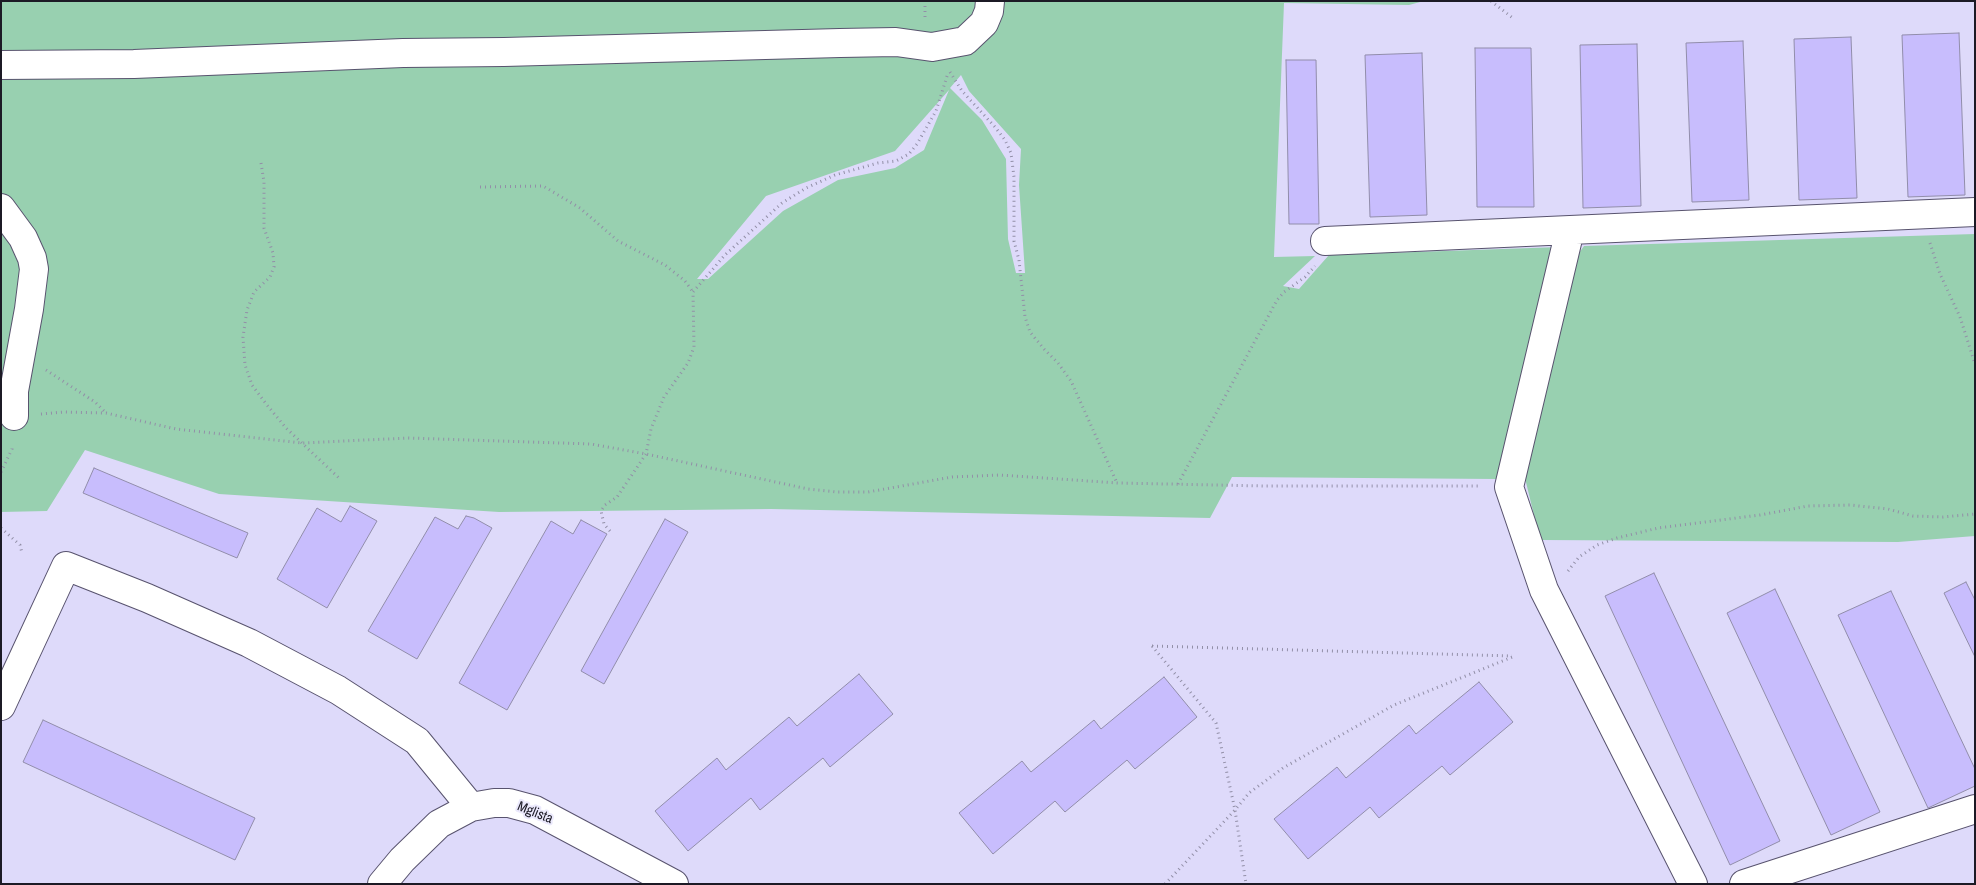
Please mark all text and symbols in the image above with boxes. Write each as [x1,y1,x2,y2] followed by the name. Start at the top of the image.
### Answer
[515,798,555,828] street label: Mglista

